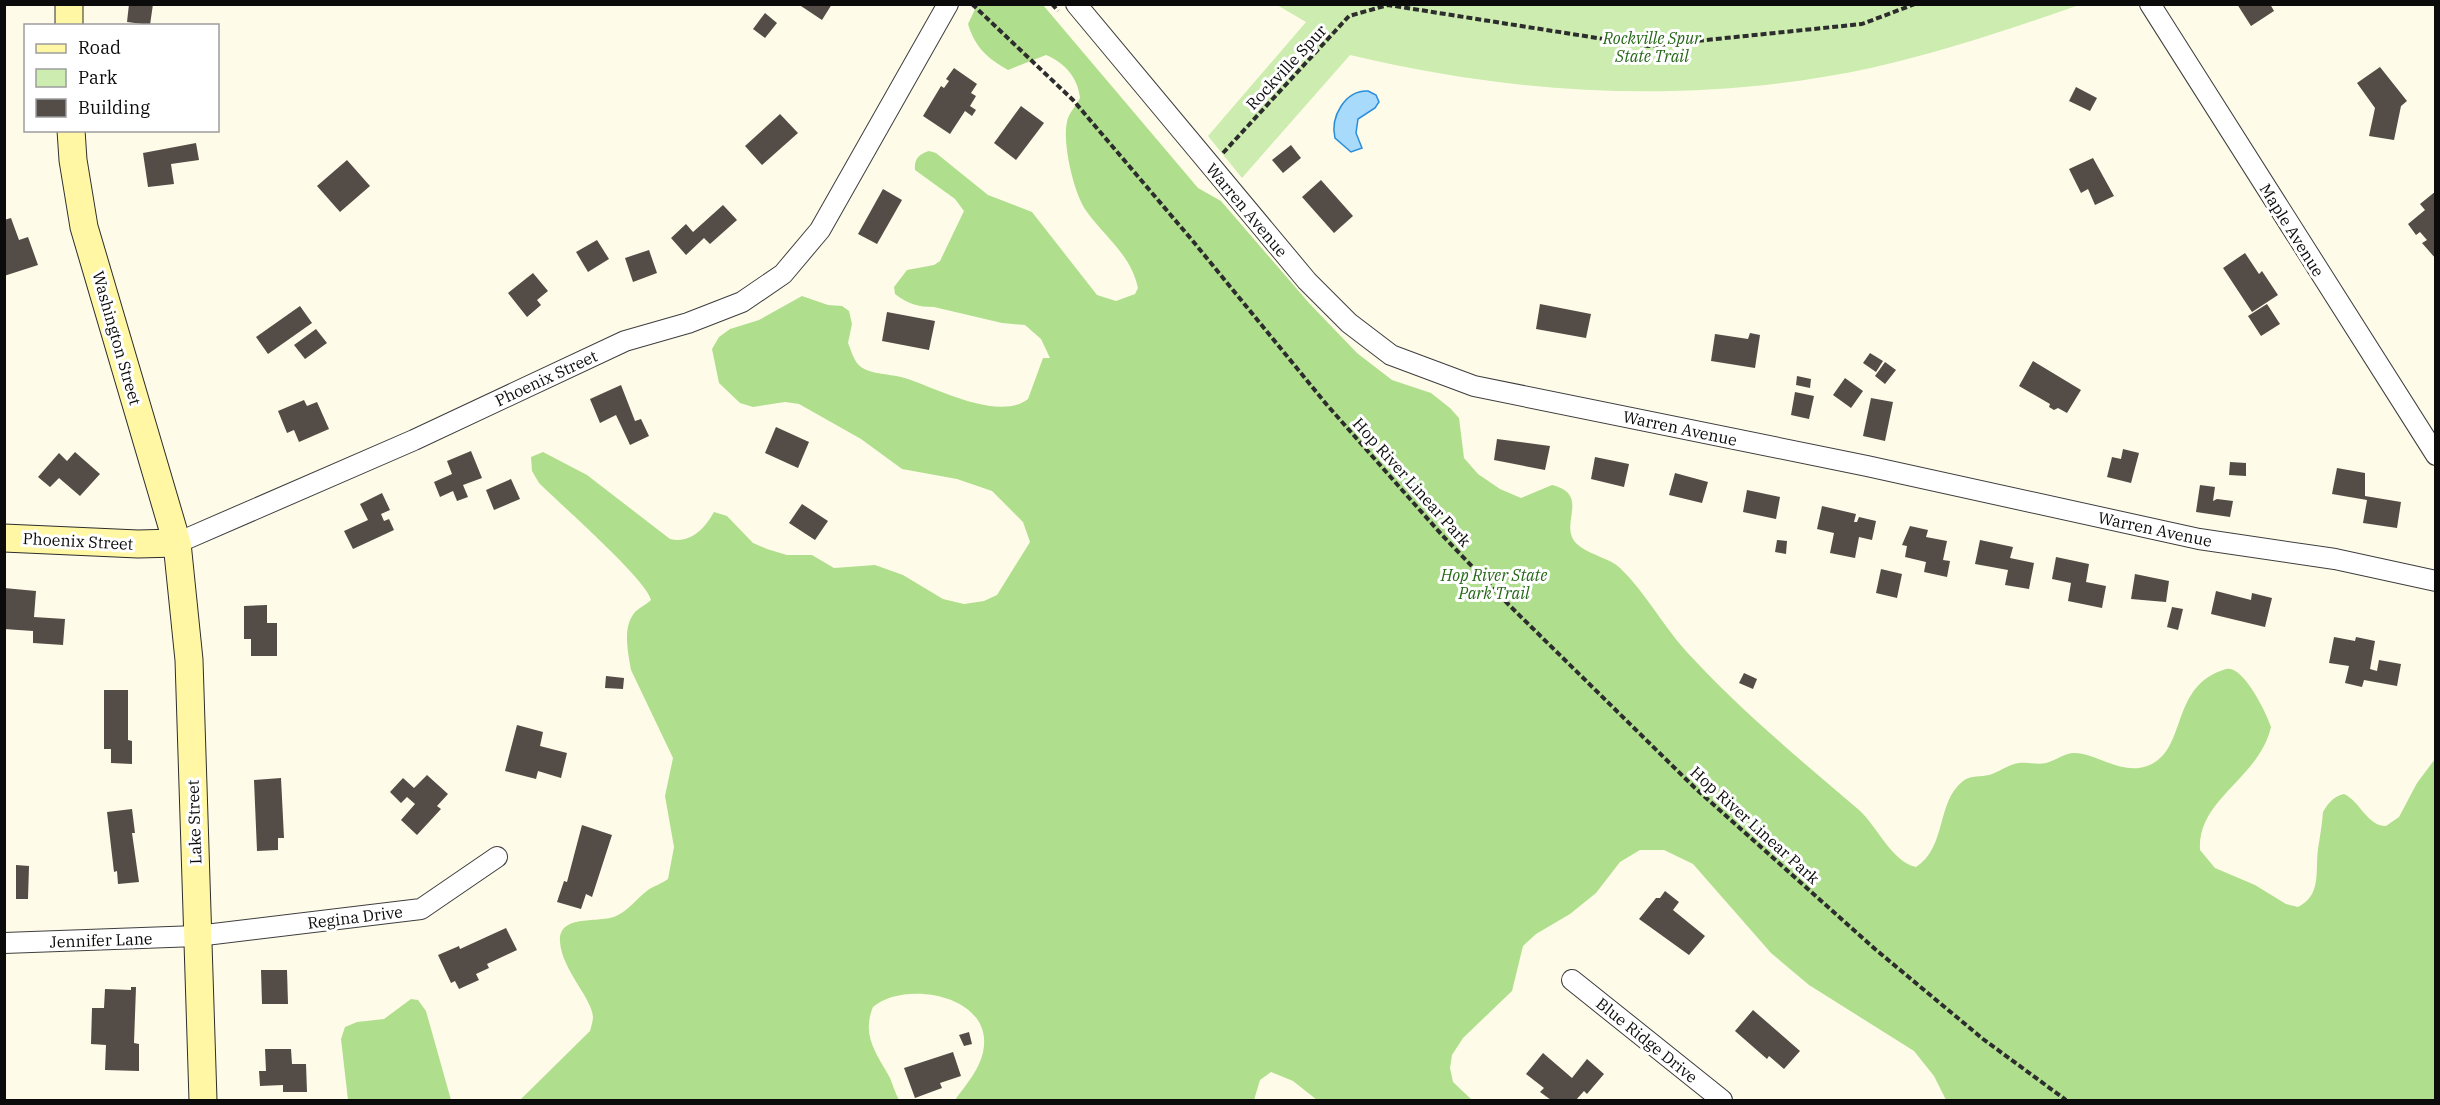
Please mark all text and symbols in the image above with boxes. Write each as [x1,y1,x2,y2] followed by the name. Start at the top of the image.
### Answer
[1242,20,1330,114] street label: Rockville Spur
[24,24,219,132] legend
[1602,28,1702,66] park label: Rockville Spur State Trail
[78,36,121,59] text: Road
[78,66,118,89] text: Park
[78,96,150,119] text: Building
[1202,159,1292,261] street label: Warren Avenue
[2255,180,2329,280] street label: Maple Avenue
[88,269,146,408] street label: Washington Street
[492,345,601,410] street label: Phoenix Street
[1621,406,1739,450] street label: Warren Avenue
[1349,413,1476,551] street label: Hop River Linear Park
[2096,507,2214,551] street label: Warren Avenue
[22,528,134,554] street label: Phoenix Street
[1440,565,1547,603] park label: Hop River State Park Trail
[1686,762,1824,889] street label: Hop River Linear Park
[183,779,205,865] street label: Lake Street
[306,901,404,933] street label: Regina Drive
[49,928,153,952] street label: Jennifer Lane
[1592,993,1702,1087] street label: Blue Ridge Drive

